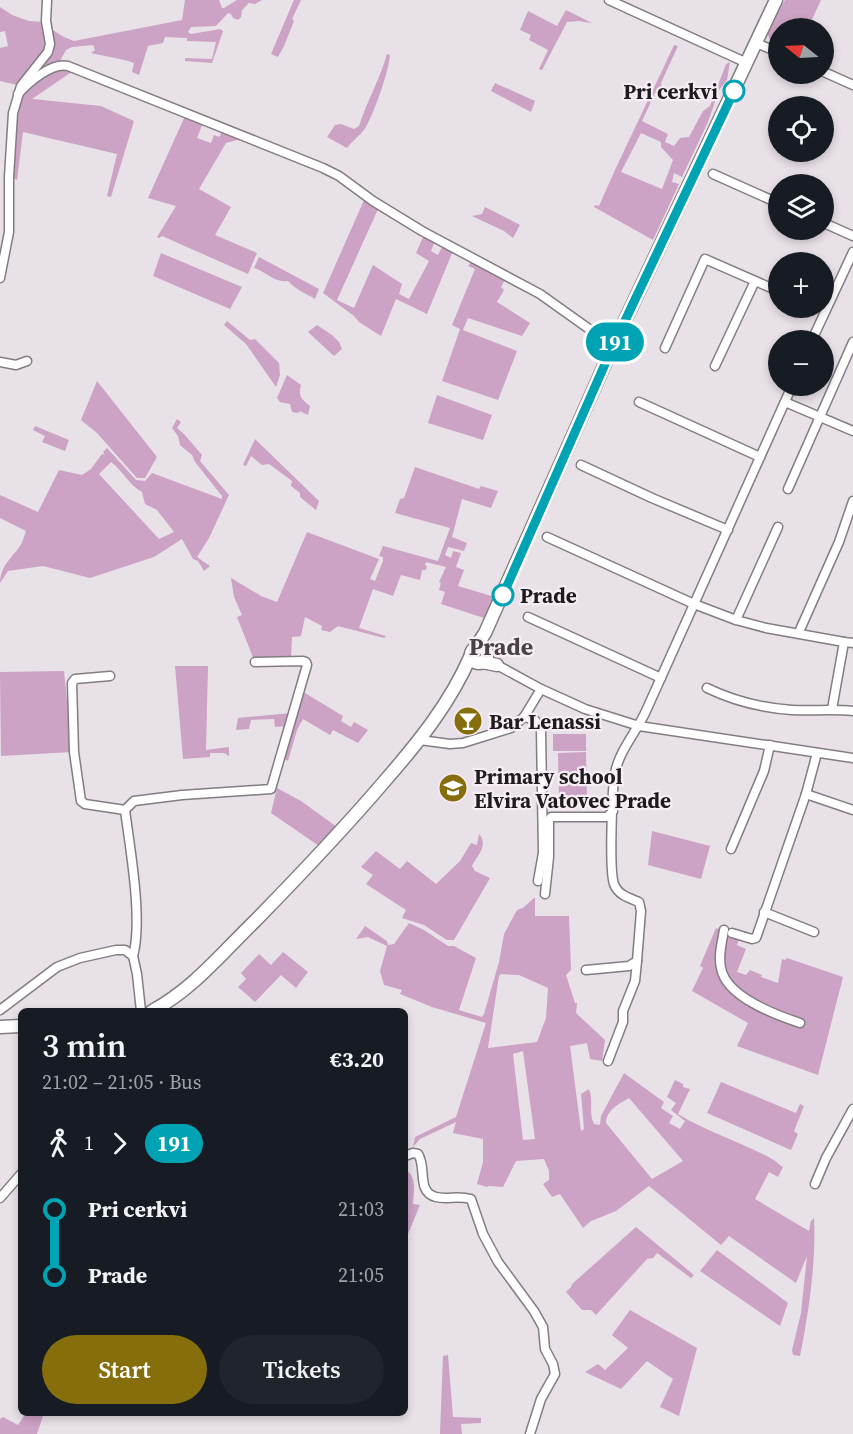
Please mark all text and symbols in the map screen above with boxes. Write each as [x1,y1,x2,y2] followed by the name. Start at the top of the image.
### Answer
[768,18,834,84] north arrow
[768,18,834,396] map controls
[623,77,718,106] place label: Pri cerkvi
[723,80,745,102] marker: Pri cerkvi
[768,96,834,162] button: locate
[768,174,834,240] button: layers
[768,252,834,318] button: +
[580,322,650,362] line badge: 191
[598,328,632,357] text: 191
[768,330,834,396] button: −
[520,581,577,610] place label: Prade
[492,584,514,606] marker: Prade
[469,630,533,663] district label: Prade
[452,705,484,737] bar icon: Bar Lenassi
[489,707,601,736] place label: Bar Lenassi
[474,762,671,815] place label: Primary school Elvira Vatovec Prade
[437,772,469,804] school or university icon: Primary school Elvira Vatovec Prade
[42,1023,127,1068] text: 3 min
[330,1044,384,1074] text: €3.20
[42,1068,201,1096] text: 21:02 – 21:05 · Bus
[42,1127,75,1160] icon: walk
[103,1127,136,1160] icon: forward
[84,1129,94,1157] text: 1
[157,1129,191,1158] text: 191
[88,1194,187,1224] text: Pri cerkvi
[338,1195,384,1223] text: 21:03
[88,1260,147,1290] text: Prade
[338,1261,384,1289] text: 21:05
[42,1335,207,1404] button: Start
[219,1335,384,1404] button: Tickets

